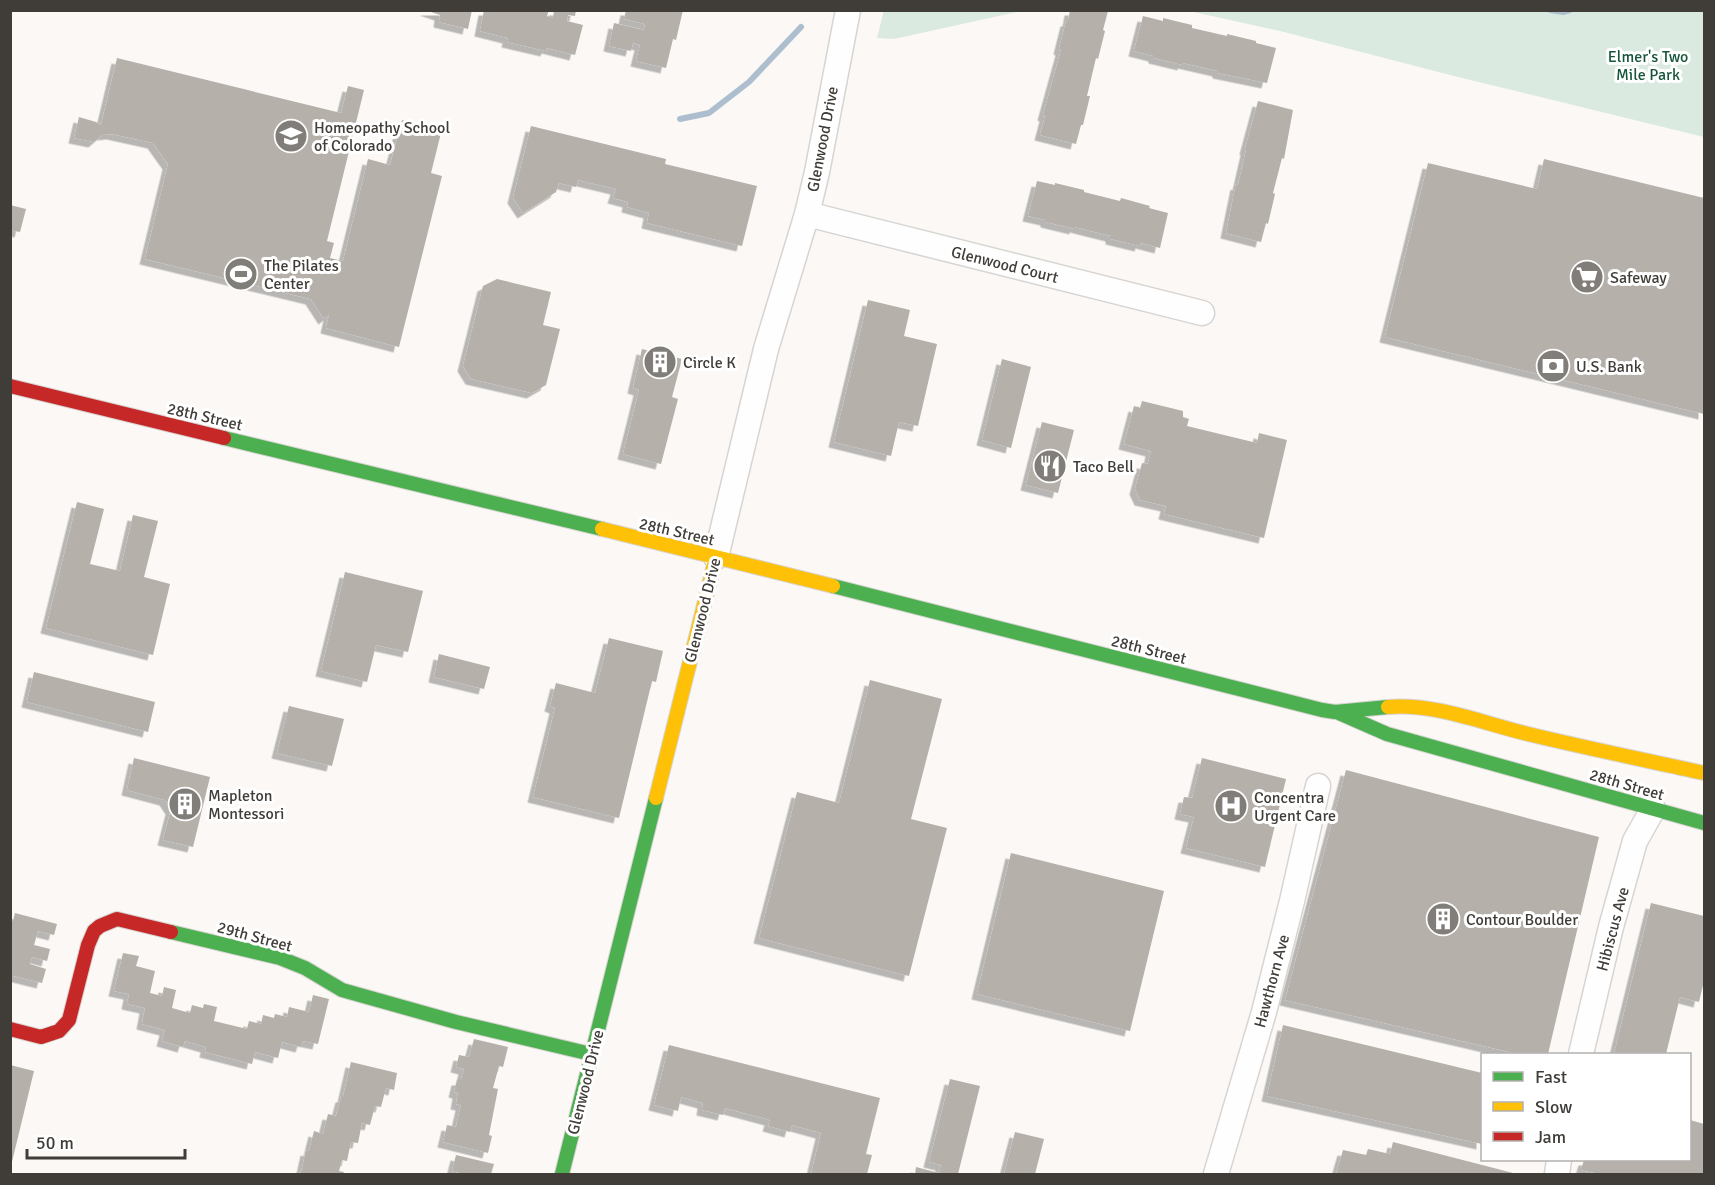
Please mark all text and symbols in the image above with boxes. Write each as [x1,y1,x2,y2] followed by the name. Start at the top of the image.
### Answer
[1608,47,1688,85] park label: Elmer's Two Mile Park
[803,85,843,194] street label: Glenwood Drive
[273,118,309,154] school or university icon: Homeopathy School of Colorado
[314,118,450,156] place label: Homeopathy School of Colorado
[949,242,1061,288] street label: Glenwood Court
[223,256,259,292] sports icon: The Pilates Center
[264,256,339,294] place label: The Pilates Center
[1569,259,1605,295] supermarket icon: Safeway
[1610,268,1667,288] place label: Safeway
[642,344,678,380] building icon: Circle K
[1535,348,1571,384] bank icon: U.S. Bank
[683,353,736,373] place label: Circle K
[1576,357,1642,377] place label: U.S. Bank
[165,399,245,435] street label: 28th Street
[1032,448,1068,484] restaurant icon: Taco Bell
[1073,457,1134,477] place label: Taco Bell
[637,514,717,550] street label: 28th Street
[680,556,726,665] street label: Glenwood Drive
[1109,631,1189,669] street label: 28th Street
[1587,765,1667,805] street label: 28th Street
[167,786,203,822] building icon: Mapleton Montessori
[208,786,284,824] place label: Mapleton Montessori
[1213,788,1249,824] hospital icon: Concentra Urgent Care
[1254,788,1336,826] place label: Concentra Urgent Care
[1592,885,1634,974] street label: Hibiscus Ave
[1425,901,1461,937] building icon: Contour Boulder
[1466,910,1578,930] place label: Contour Boulder
[215,917,295,957] street label: 29th Street
[1250,932,1294,1030] street label: Hawthorn Ave
[563,1028,609,1137] street label: Glenwood Drive
[1481,1053,1691,1161] legend
[1535,1066,1567,1088] text: Fast
[1535,1096,1572,1118] text: Slow
[27,1122,184,1160] scale bar
[1535,1126,1566,1148] text: Jam
[36,1132,74,1154] text: 50 m

